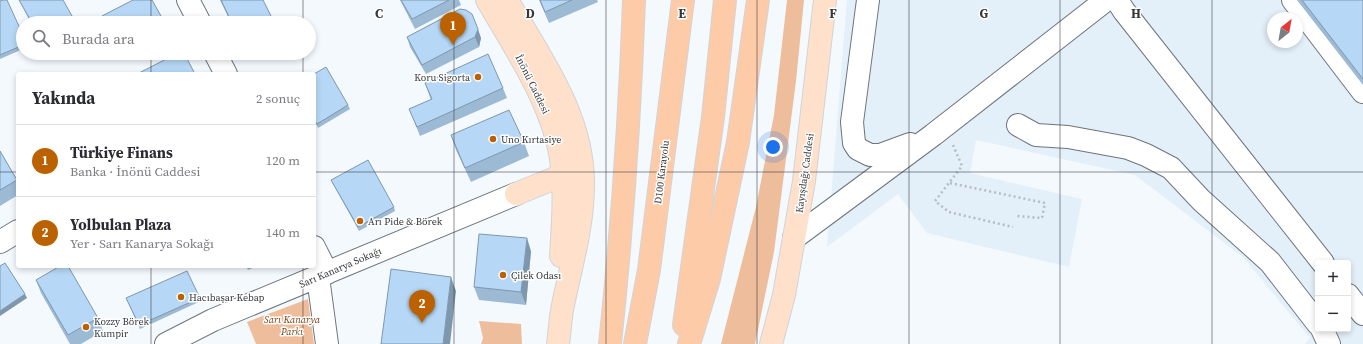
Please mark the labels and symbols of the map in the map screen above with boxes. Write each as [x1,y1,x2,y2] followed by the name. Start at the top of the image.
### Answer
[375,5,383,22] text: C
[525,5,535,22] text: D
[678,5,686,22] text: E
[829,5,837,22] text: F
[980,5,989,22] text: G
[1131,5,1141,22] text: H
[440,12,466,45] pin: 1
[1267,12,1303,48] north arrow
[513,52,553,116] street label: İnönü Caddesi
[414,71,471,84] place label: Koru Sigorta
[473,72,483,82] marker: Koru Sigorta
[792,132,817,214] street label: Kayışdağı Caddesi
[501,133,561,146] place label: Uno Kırtasiye
[488,134,498,144] marker: Uno Kırtasiye
[763,137,783,157] your location
[651,139,672,205] street label: D100 Karayolu
[368,215,443,228] place label: Arı Pide & Börek
[355,216,365,226] marker: Arı Pide & Börek
[297,244,383,291] street label: Sarı Kanarya Sokağı
[511,269,561,282] place label: Çilek Odası
[498,270,508,280] marker: Çilek Odası
[409,290,435,323] pin: 2
[189,291,265,304] place label: Hacıbaşar Kebap
[176,292,186,302] marker: Hacıbaşar Kebap
[264,313,321,338] park label: Sarı Kanarya Parkı
[94,315,149,340] place label: Kozzy Börek Kumpir
[81,322,91,332] marker: Kozzy Börek Kumpir

